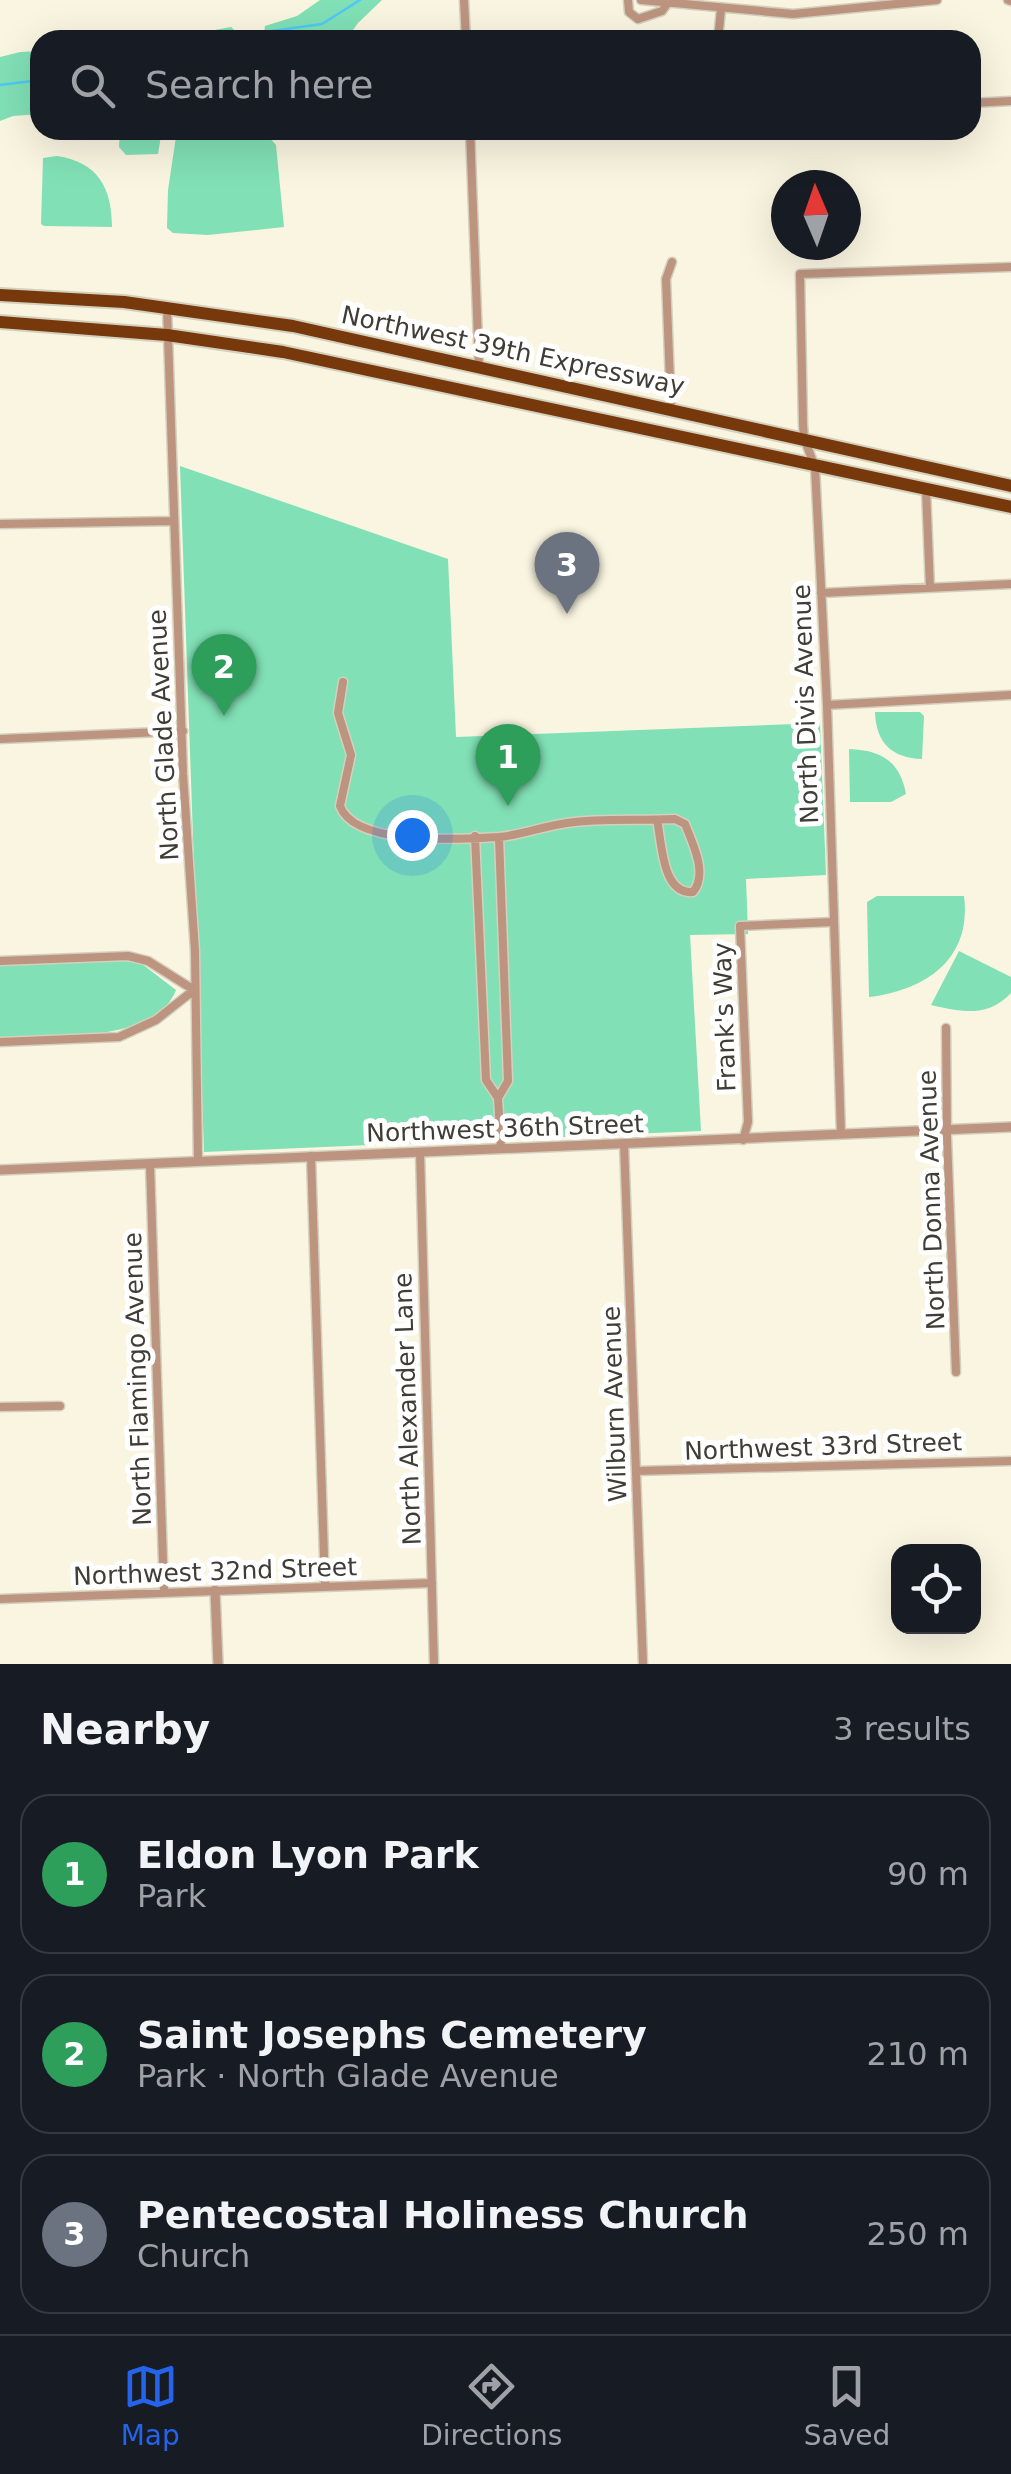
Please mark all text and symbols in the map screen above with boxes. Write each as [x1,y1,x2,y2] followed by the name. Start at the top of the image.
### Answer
[30,30,981,140] search box
[65,58,120,113] icon: search
[145,63,373,107] text: Search here
[771,170,861,260] north arrow
[339,300,687,401] street label: Northwest 39th Expressway
[534,532,600,614] pin: 3
[787,584,824,824] street label: North Divis Avenue
[142,609,185,861] street label: North Glade Avenue
[192,634,256,716] pin: 2
[476,724,540,806] pin: 1
[387,810,438,861] your location
[707,942,742,1092] street label: Frank's Way
[912,1069,951,1331] street label: North Donna Avenue
[366,1109,645,1148] street label: Northwest 36th Street
[118,1232,157,1526] street label: North Flamingo Avenue
[388,1272,427,1546] street label: North Alexander Lane
[597,1305,632,1503] street label: Wilburn Avenue
[684,1427,963,1466] street label: Northwest 33rd Street
[891,1544,981,1634] map controls
[891,1544,981,1634] button: locate
[73,1552,358,1591] street label: Northwest 32nd Street
[40,1705,210,1754] text: Nearby
[833,1710,971,1748] text: 3 results
[137,1833,479,1877] text: Eldon Lyon Park
[63,1855,86,1893] text: 1
[887,1855,969,1893] text: 90 m
[137,1877,206,1915] text: Park
[137,2013,647,2057] text: Saint Josephs Cemetery
[63,2035,86,2073] text: 2
[867,2035,969,2073] text: 210 m
[137,2057,559,2095] text: Park · North Glade Avenue
[137,2193,749,2237] text: Pentecostal Holiness Church
[63,2215,86,2253] text: 3
[867,2215,969,2253] text: 250 m
[137,2237,250,2275] text: Church
[121,2359,180,2452] tab: Map
[421,2359,562,2452] tab: Directions
[804,2359,890,2452] tab: Saved

